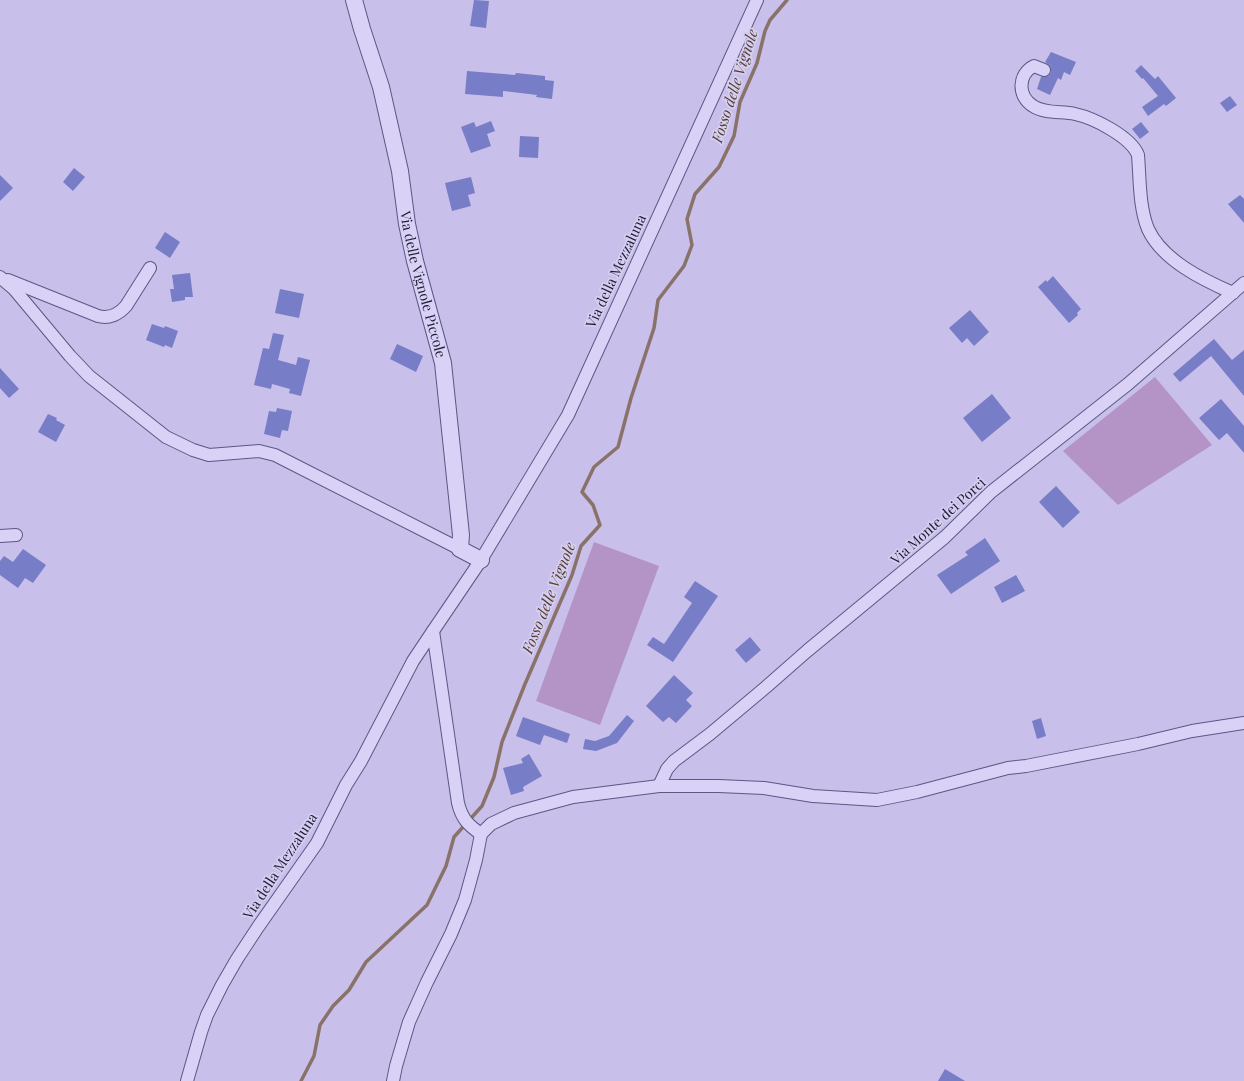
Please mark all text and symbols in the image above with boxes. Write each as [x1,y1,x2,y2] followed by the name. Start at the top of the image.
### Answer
[706,26,762,146] water label: Fosso delle Vignole
[396,209,451,360] street label: Via delle Vignole Piccole
[580,211,650,332] street label: Via della Mezzaluna
[885,473,989,569] street label: Via Monte dei Porci
[516,539,580,657] water label: Fosso delle Vignole
[238,809,321,923] street label: Via della Mezzaluna

